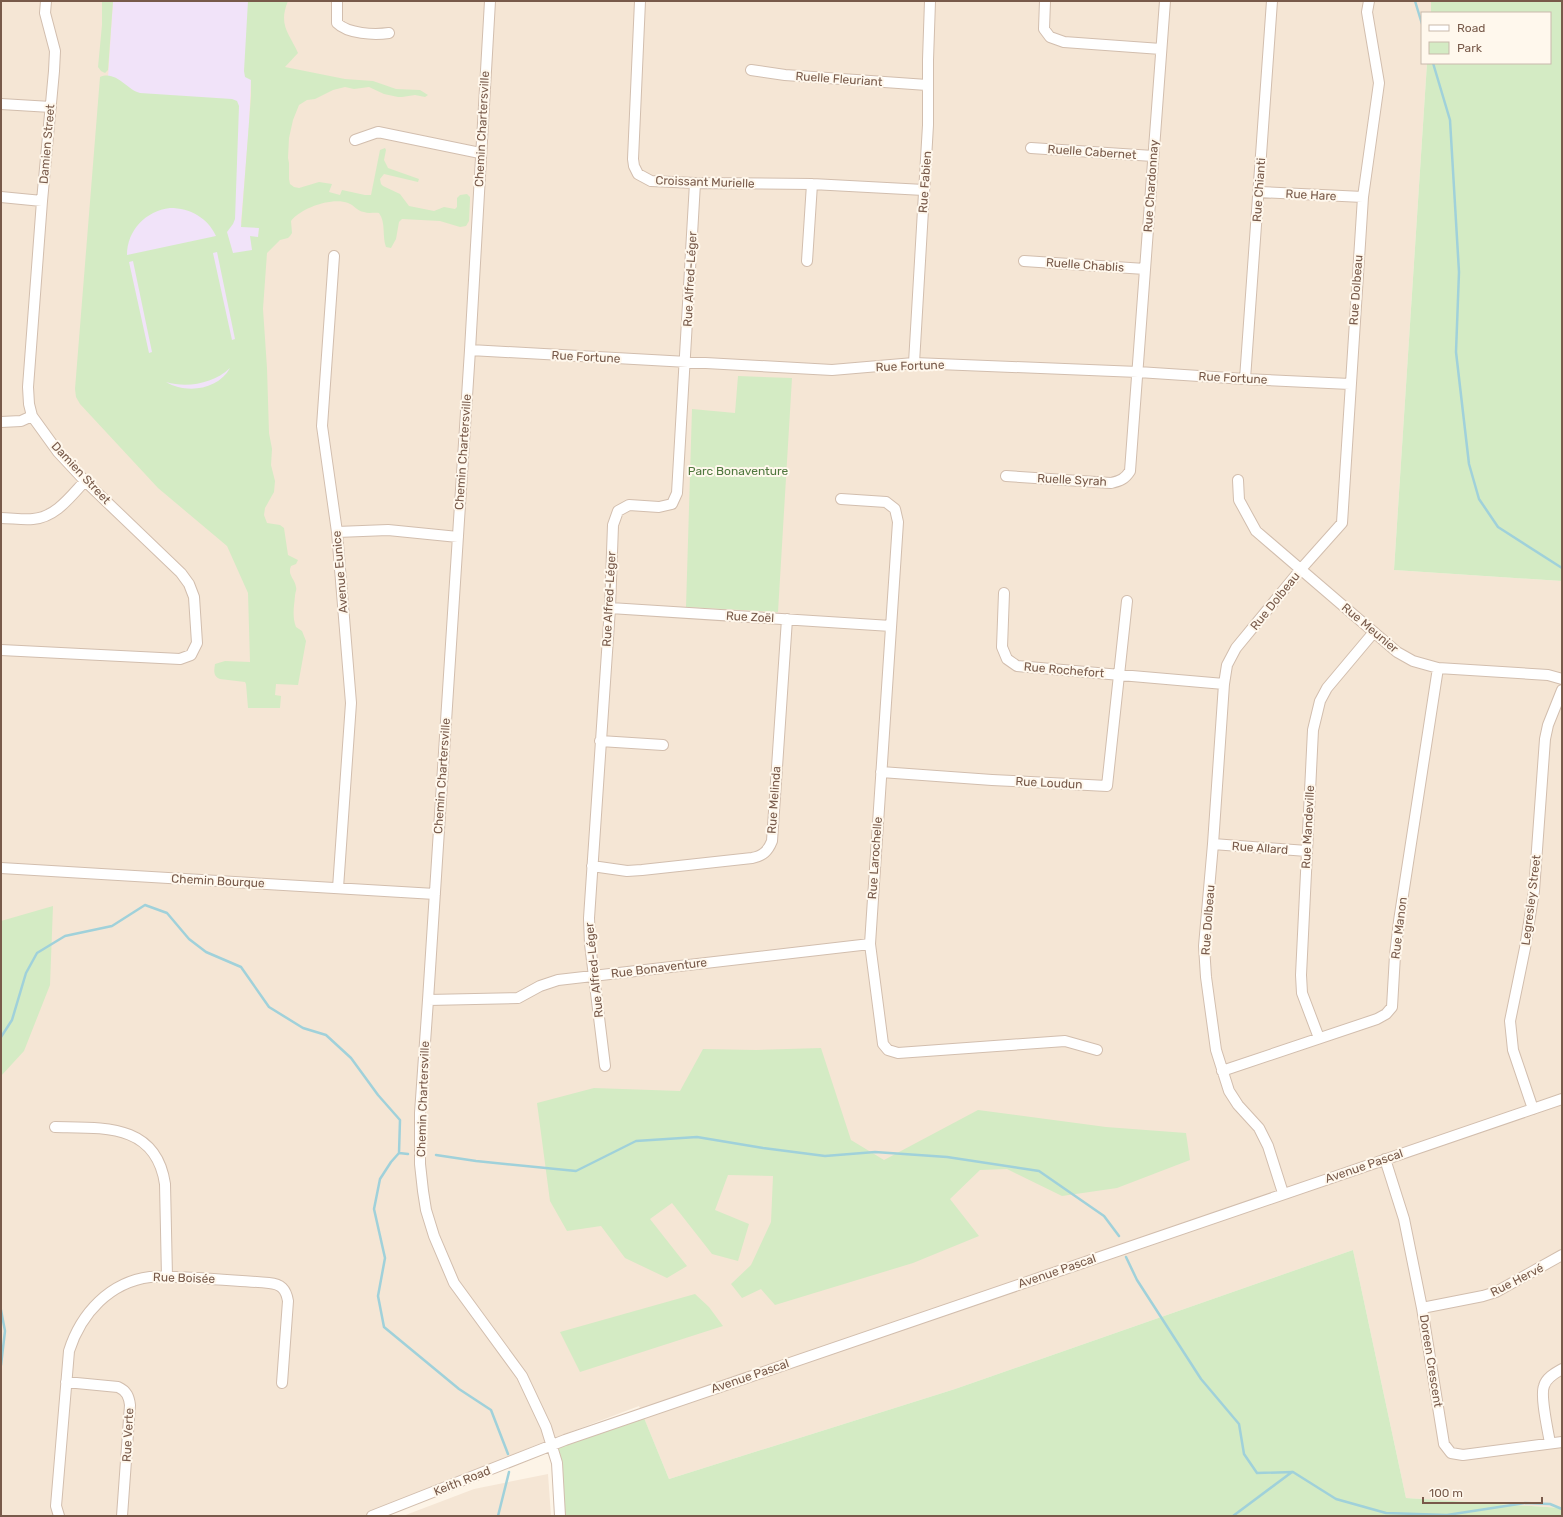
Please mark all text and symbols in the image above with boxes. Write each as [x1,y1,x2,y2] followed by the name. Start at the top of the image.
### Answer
[1421,12,1551,64] legend
[1457,21,1485,35] text: Road
[1457,41,1483,55] text: Park
[795,69,883,89] street label: Ruelle Fleuriant
[472,70,492,187] street label: Chemin Chartersville
[37,103,57,185] street label: Damien Street
[1141,139,1161,233] street label: Rue Chardonnay
[1047,142,1137,162] street label: Ruelle Cabernet
[916,151,934,213] street label: Rue Fabien
[1250,157,1268,223] street label: Rue Chianti
[655,173,755,191] street label: Croissant Murielle
[1285,187,1337,203] street label: Rue Hare
[681,230,700,327] street label: Rue Alfred-Léger
[1347,254,1365,326] street label: Rue Dolbeau
[1045,255,1125,275] street label: Ruelle Chablis
[551,348,621,366] street label: Rue Fortune
[875,358,945,374] street label: Rue Fortune
[1198,369,1268,387] street label: Rue Fortune
[452,393,474,510] street label: Chemin Chartersville
[49,439,114,507] street label: Damien Street
[688,464,788,478] park label: Parc Bonaventure
[1037,471,1107,489] street label: Ruelle Syrah
[329,530,351,614] street label: Avenue Eunice
[600,550,619,647] street label: Rue Alfred-Léger
[1247,569,1303,633] street label: Rue Dolbeau
[1339,600,1402,656] street label: Rue Meunier
[726,609,775,625] street label: Rue Zoël
[1023,660,1105,681] street label: Rue Rochefort
[431,717,453,834] street label: Chemin Chartersville
[765,766,783,834] street label: Rue Melinda
[1015,774,1083,792] street label: Rue Loudun
[1299,784,1317,869] street label: Rue Mandeville
[865,816,885,900] street label: Rue Larochelle
[1231,839,1289,857] street label: Rue Allard
[1518,854,1544,946] street label: Legresley Street
[171,872,265,890] street label: Chemin Bourque
[1199,884,1217,956] street label: Rue Dolbeau
[1388,896,1410,960] street label: Rue Manon
[582,921,606,1018] street label: Rue Alfred-Léger
[610,955,708,981] street label: Rue Bonaventure
[414,1040,432,1157] street label: Chemin Chartersville
[1323,1146,1405,1186] street label: Avenue Pascal
[1016,1251,1098,1291] street label: Avenue Pascal
[1488,1261,1546,1299] street label: Rue Hervé
[153,1270,216,1286] street label: Rue Boisée
[1417,1314,1445,1409] street label: Doreen Crescent
[709,1356,791,1396] street label: Avenue Pascal
[120,1407,136,1463] street label: Rue Verte
[432,1463,492,1499] street label: Keith Road
[1423,1479,1542,1505] scale bar
[1429,1486,1463,1500] text: 100 m

